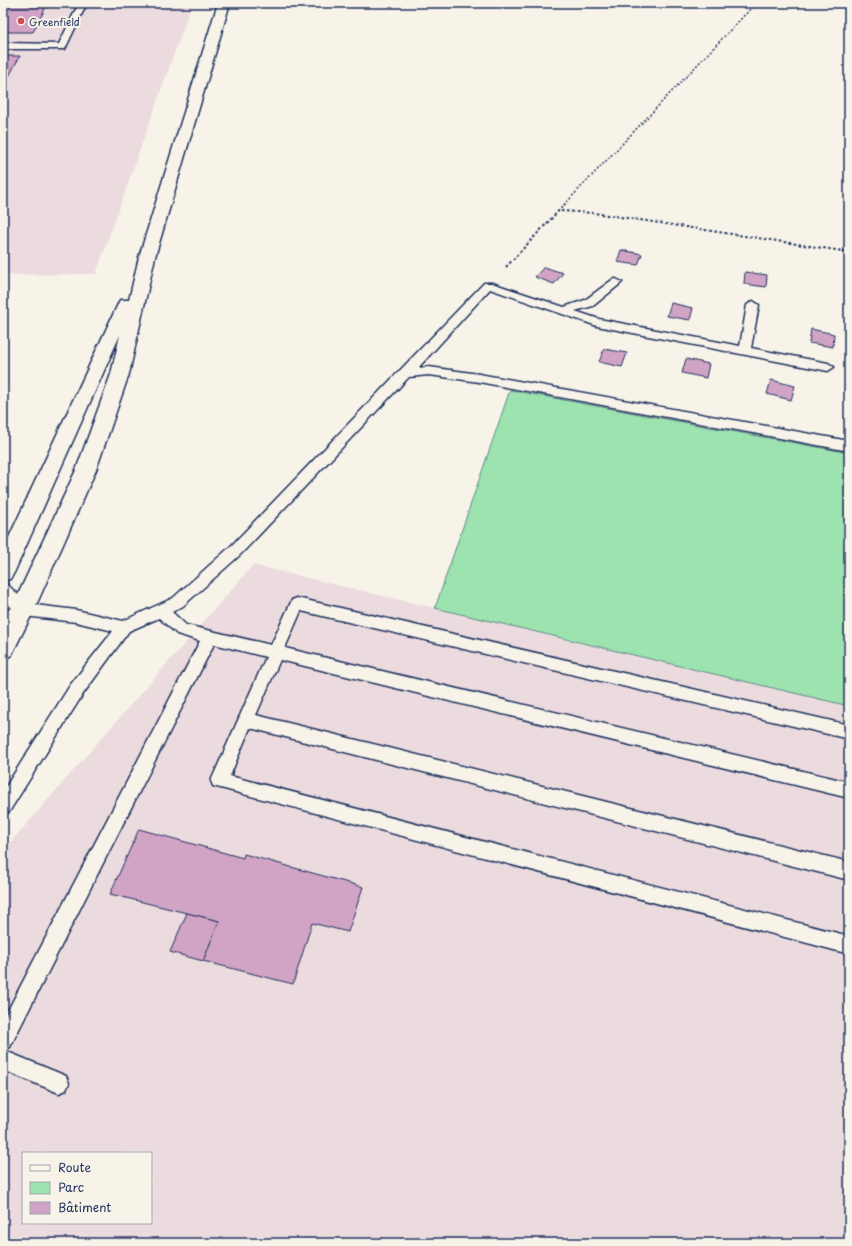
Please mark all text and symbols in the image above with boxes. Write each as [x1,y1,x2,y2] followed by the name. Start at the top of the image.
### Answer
[29,14,80,29] place label: Greenfield
[16,16,26,26] marker: Greenfield
[22,1152,152,1224] legend
[58,1158,91,1176] text: Route
[58,1178,84,1196] text: Parc
[58,1198,111,1216] text: Bâtiment

